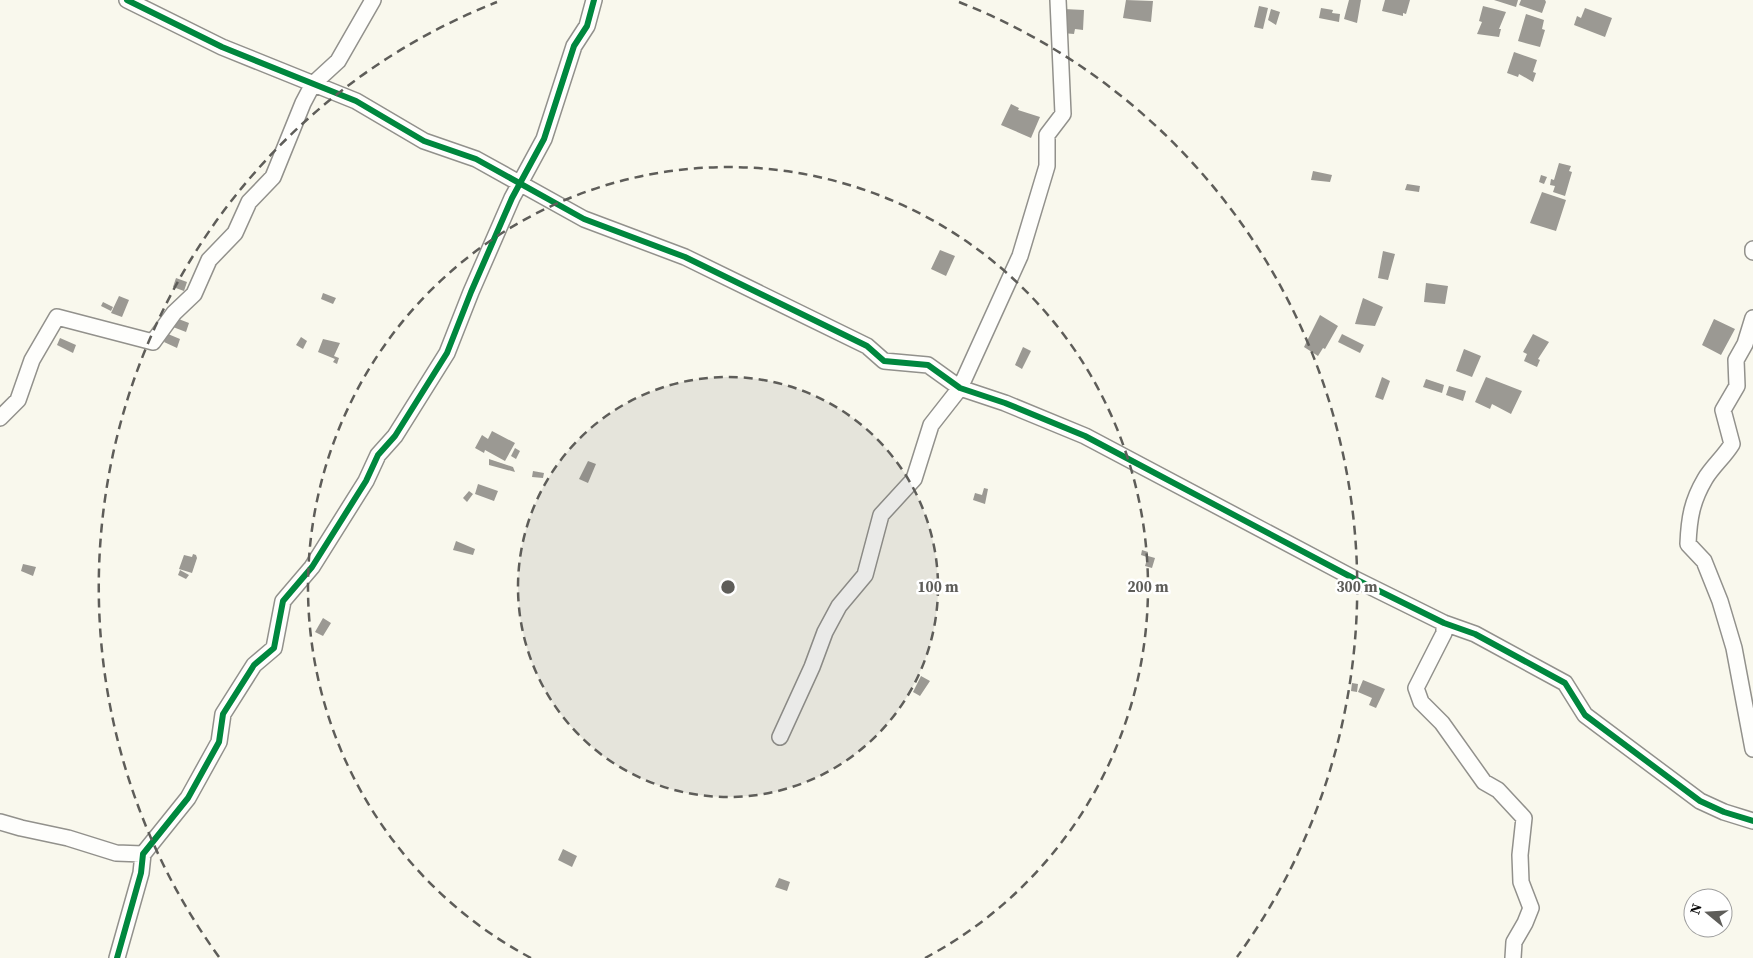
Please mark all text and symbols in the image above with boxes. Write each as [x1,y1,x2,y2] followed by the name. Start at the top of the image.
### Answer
[917,576,959,597] text: 100 m
[1127,576,1169,597] text: 200 m
[1336,576,1378,597] text: 300 m
[719,578,737,596] centre of rings
[1683,888,1733,938] north arrow
[1685,901,1707,917] text: N

